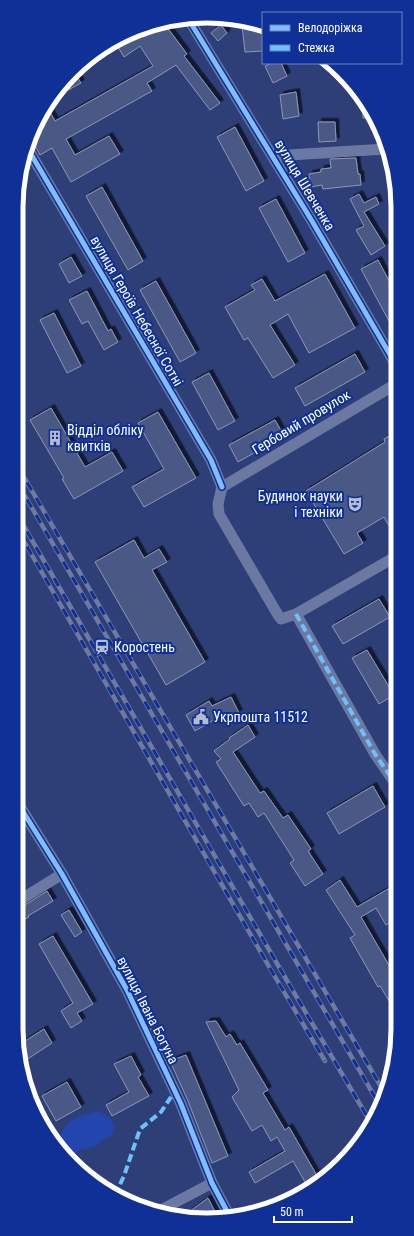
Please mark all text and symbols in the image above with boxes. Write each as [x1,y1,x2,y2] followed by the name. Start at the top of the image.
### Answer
[262,12,402,64] legend
[298,21,363,35] text: Велодоріжка
[298,41,335,55] text: Стежка
[272,137,338,233] street label: вулиця Шевченка
[87,233,187,389] street label: вулиця Героїв Небесної Сотні
[249,386,353,458] street label: Гербовий провулок
[67,422,143,454] place label: Відділ обліку квитків
[46,429,64,447] building icon: Відділ обліку квитків
[258,488,343,520] place label: Будинок науки і техніки
[346,495,364,513] theatre icon: Будинок науки і техніки
[93,638,111,656] station icon: Коростень
[114,639,175,655] place label: Коростень
[192,708,210,726] public building icon: Укрпошта 11512
[213,709,308,725] place label: Укрпошта 11512
[114,954,182,1066] street label: вулиця Івана Богуна
[274,1198,352,1224] scale bar
[280,1205,304,1219] text: 50 m

